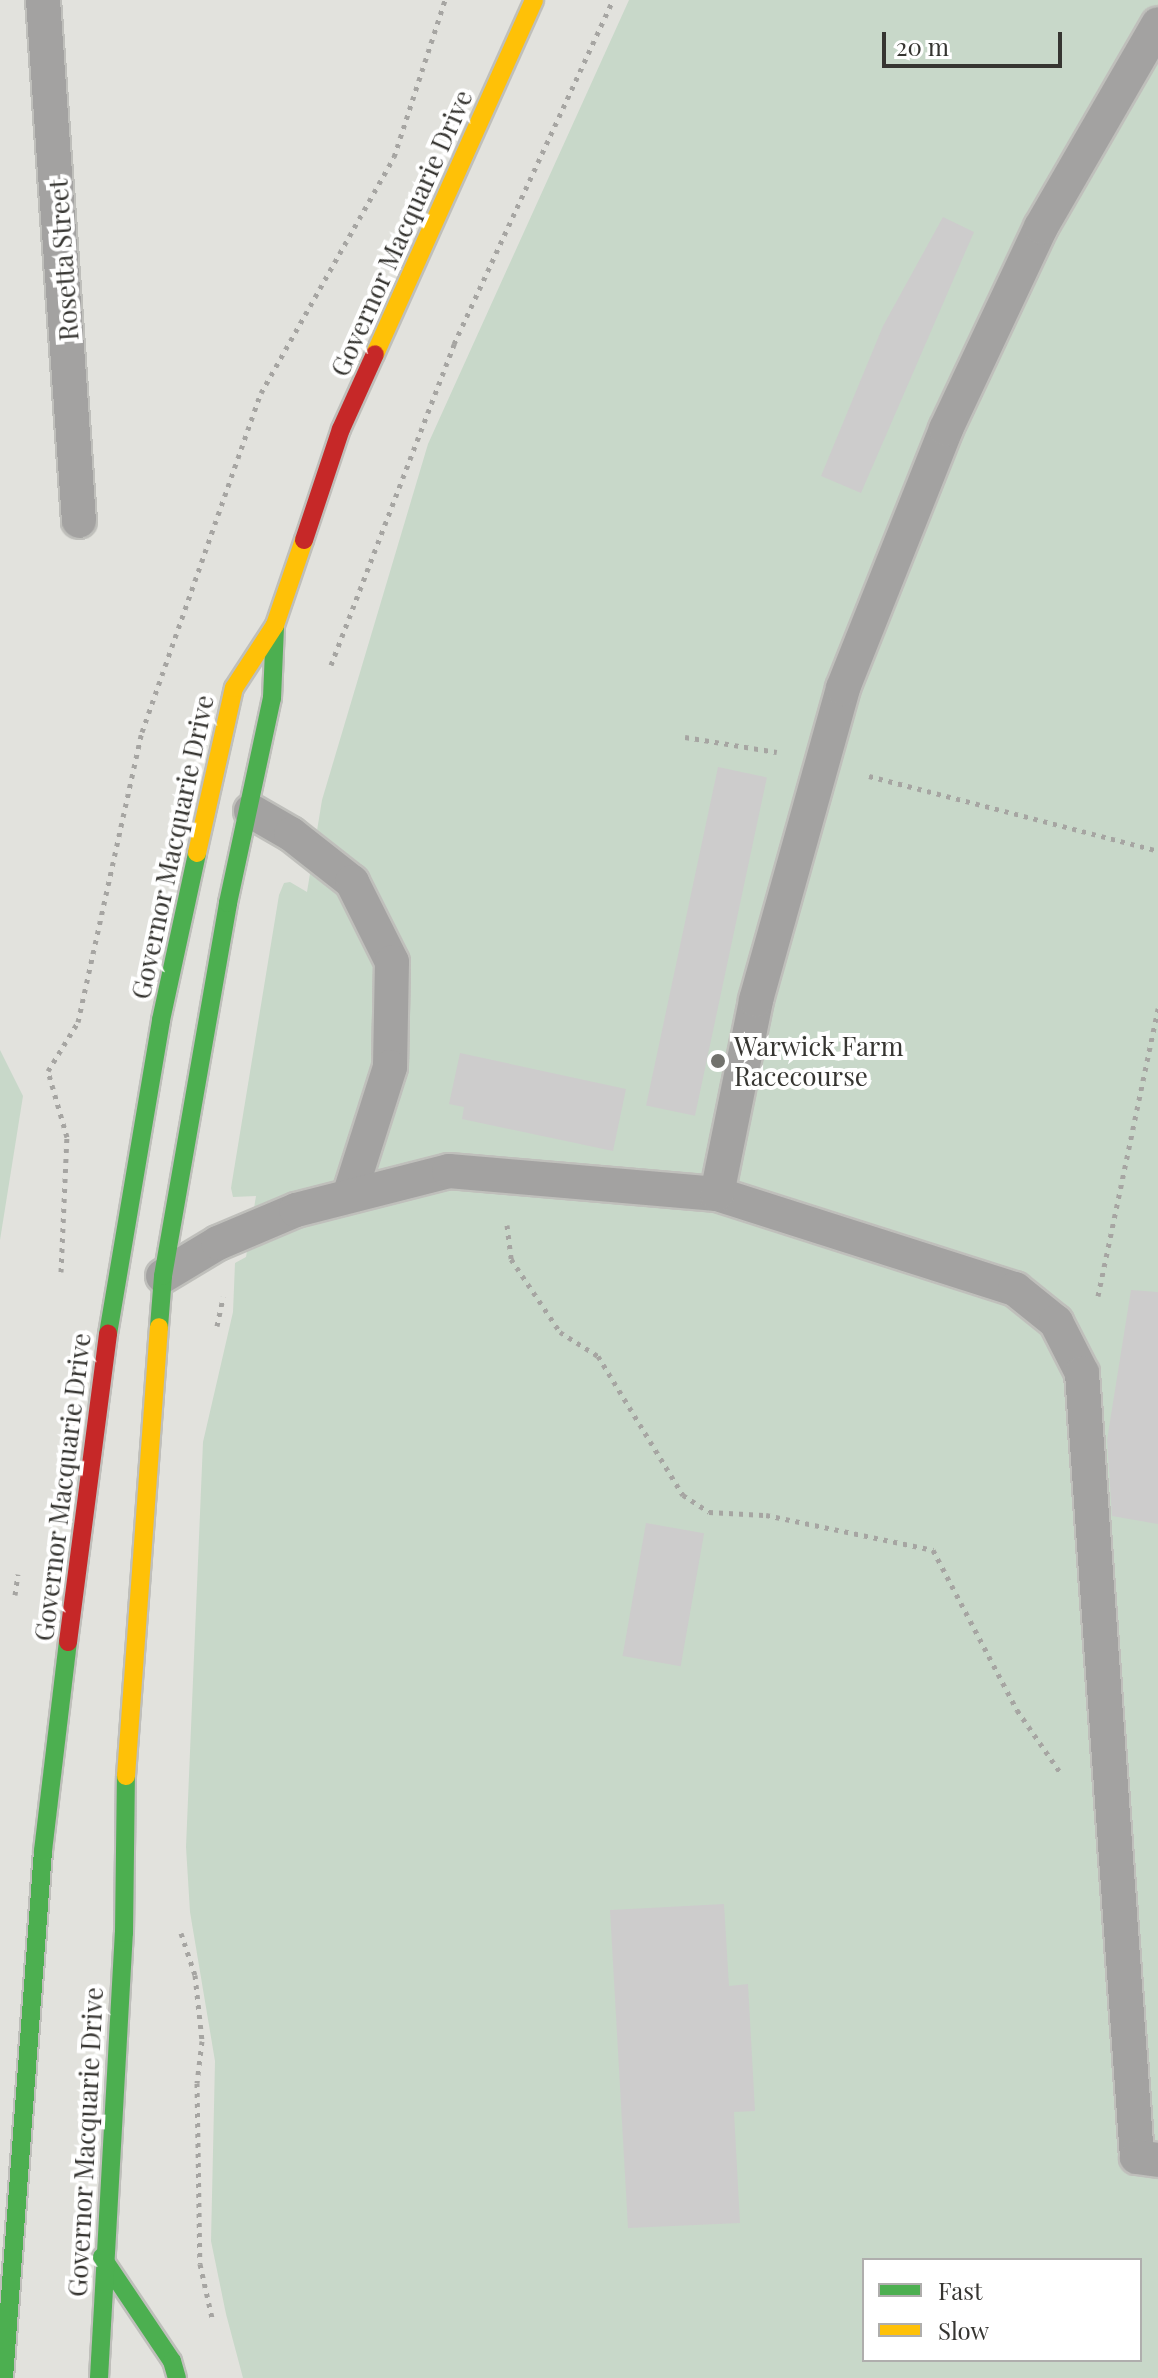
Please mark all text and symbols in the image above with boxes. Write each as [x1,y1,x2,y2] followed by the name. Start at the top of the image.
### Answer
[886,16,1066,66] scale bar
[896,30,949,62] text: 20 m
[324,85,478,381] street label: Governor Macquarie Drive
[42,178,84,342] street label: Rosetta Street
[124,692,220,1002] street label: Governor Macquarie Drive
[734,1030,904,1092] place label: Warwick Farm Racecourse
[709,1052,727,1070] marker: Warwick Farm Racecourse
[28,1331,96,1643] street label: Governor Macquarie Drive
[61,1986,109,2298] street label: Governor Macquarie Drive
[862,2258,1142,2362] legend
[938,2274,983,2306] text: Fast
[938,2314,989,2346] text: Slow

